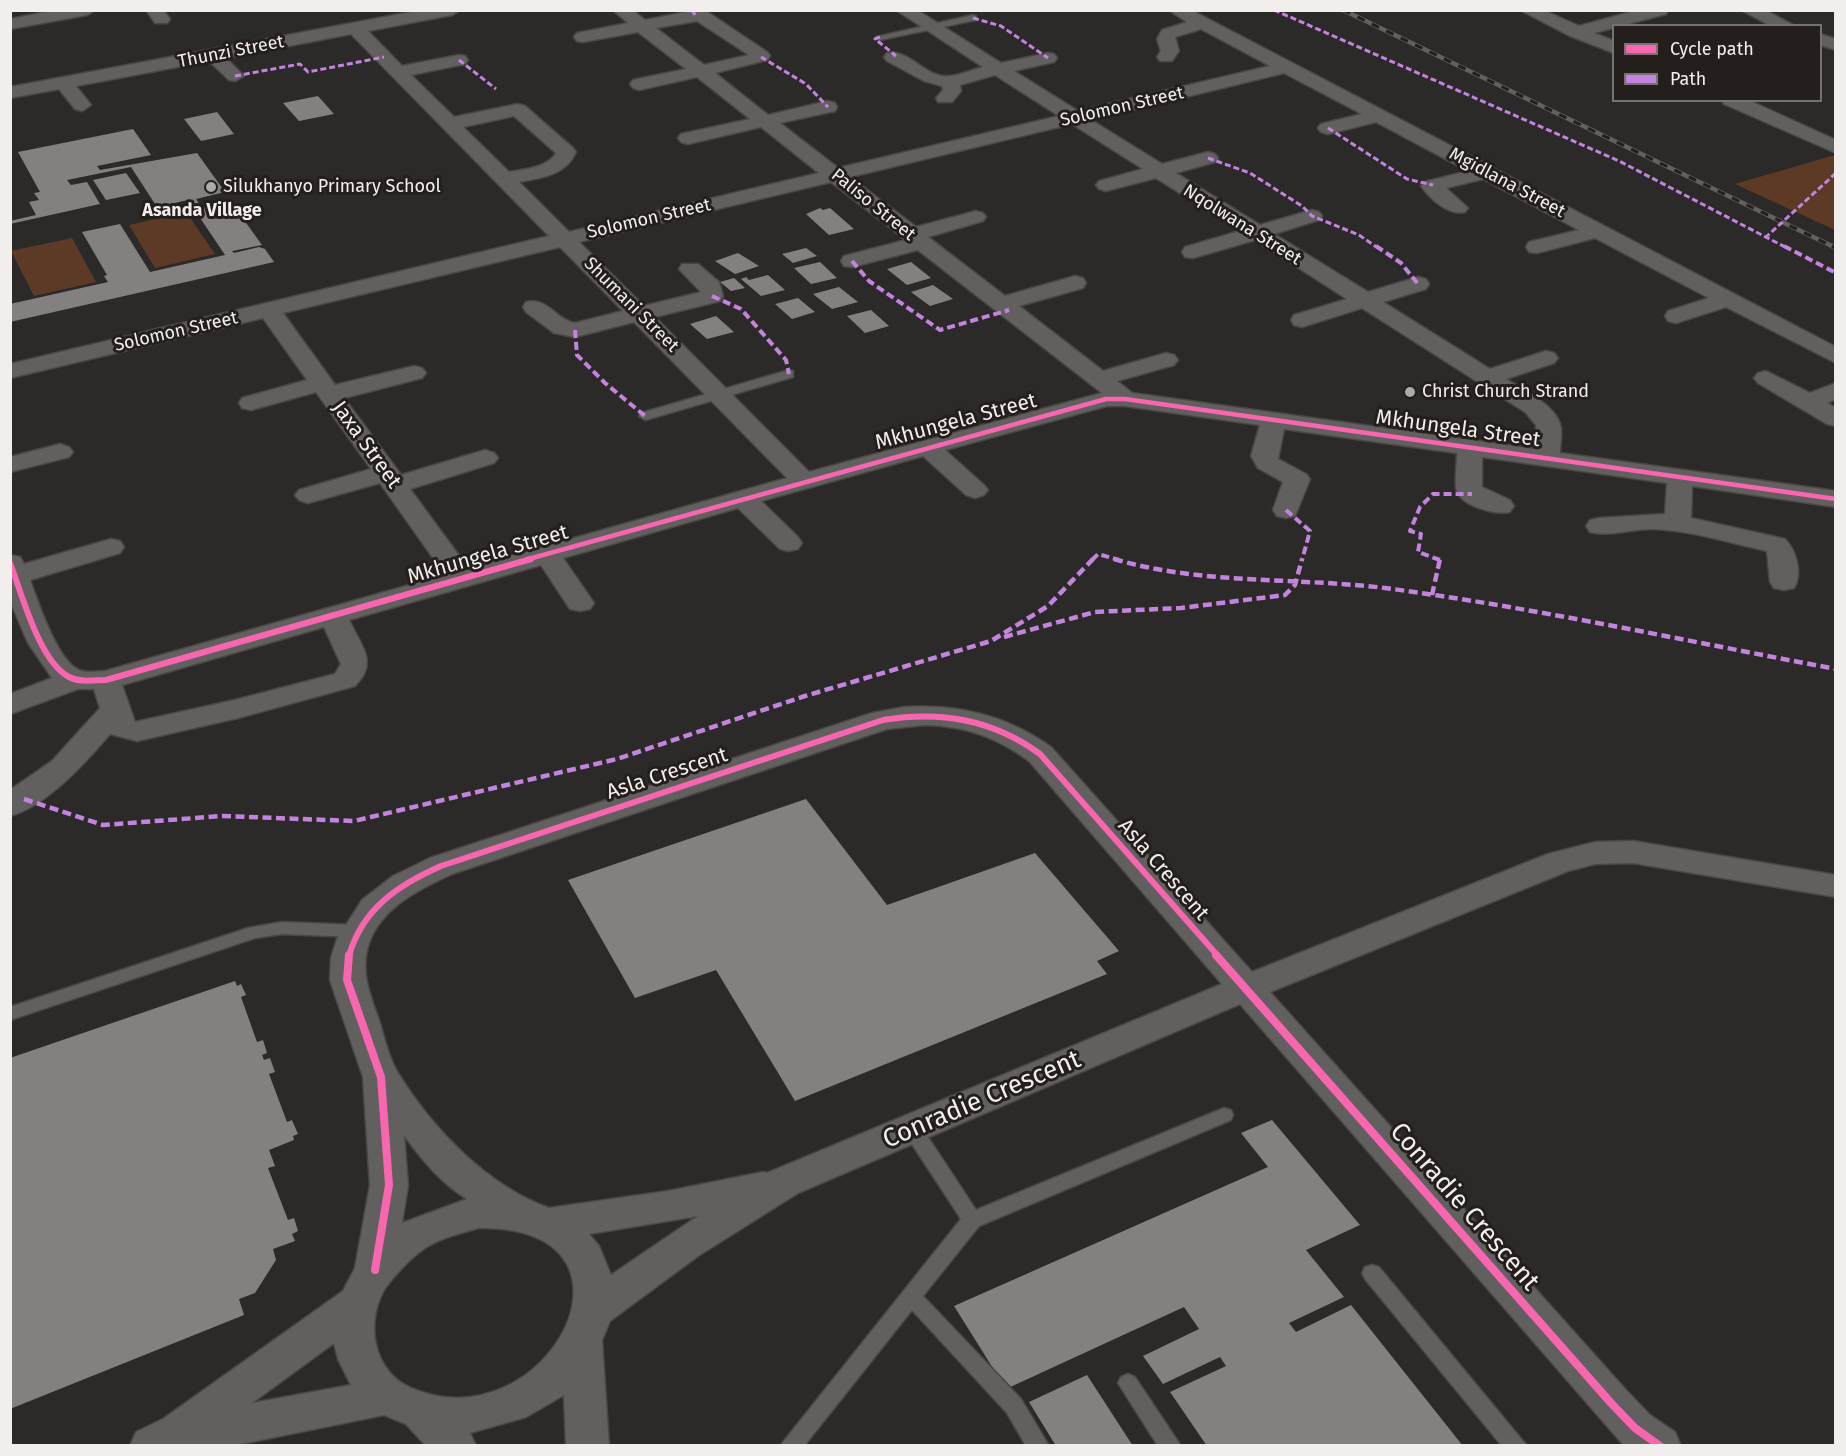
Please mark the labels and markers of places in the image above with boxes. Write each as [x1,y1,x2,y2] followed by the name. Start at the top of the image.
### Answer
[223,176,441,198] place label: Silukhanyo Primary School
[204,180,218,194] marker: Silukhanyo Primary School
[1422,381,1589,403] place label: Christ Church Strand
[1403,385,1417,399] marker: Christ Church Strand

